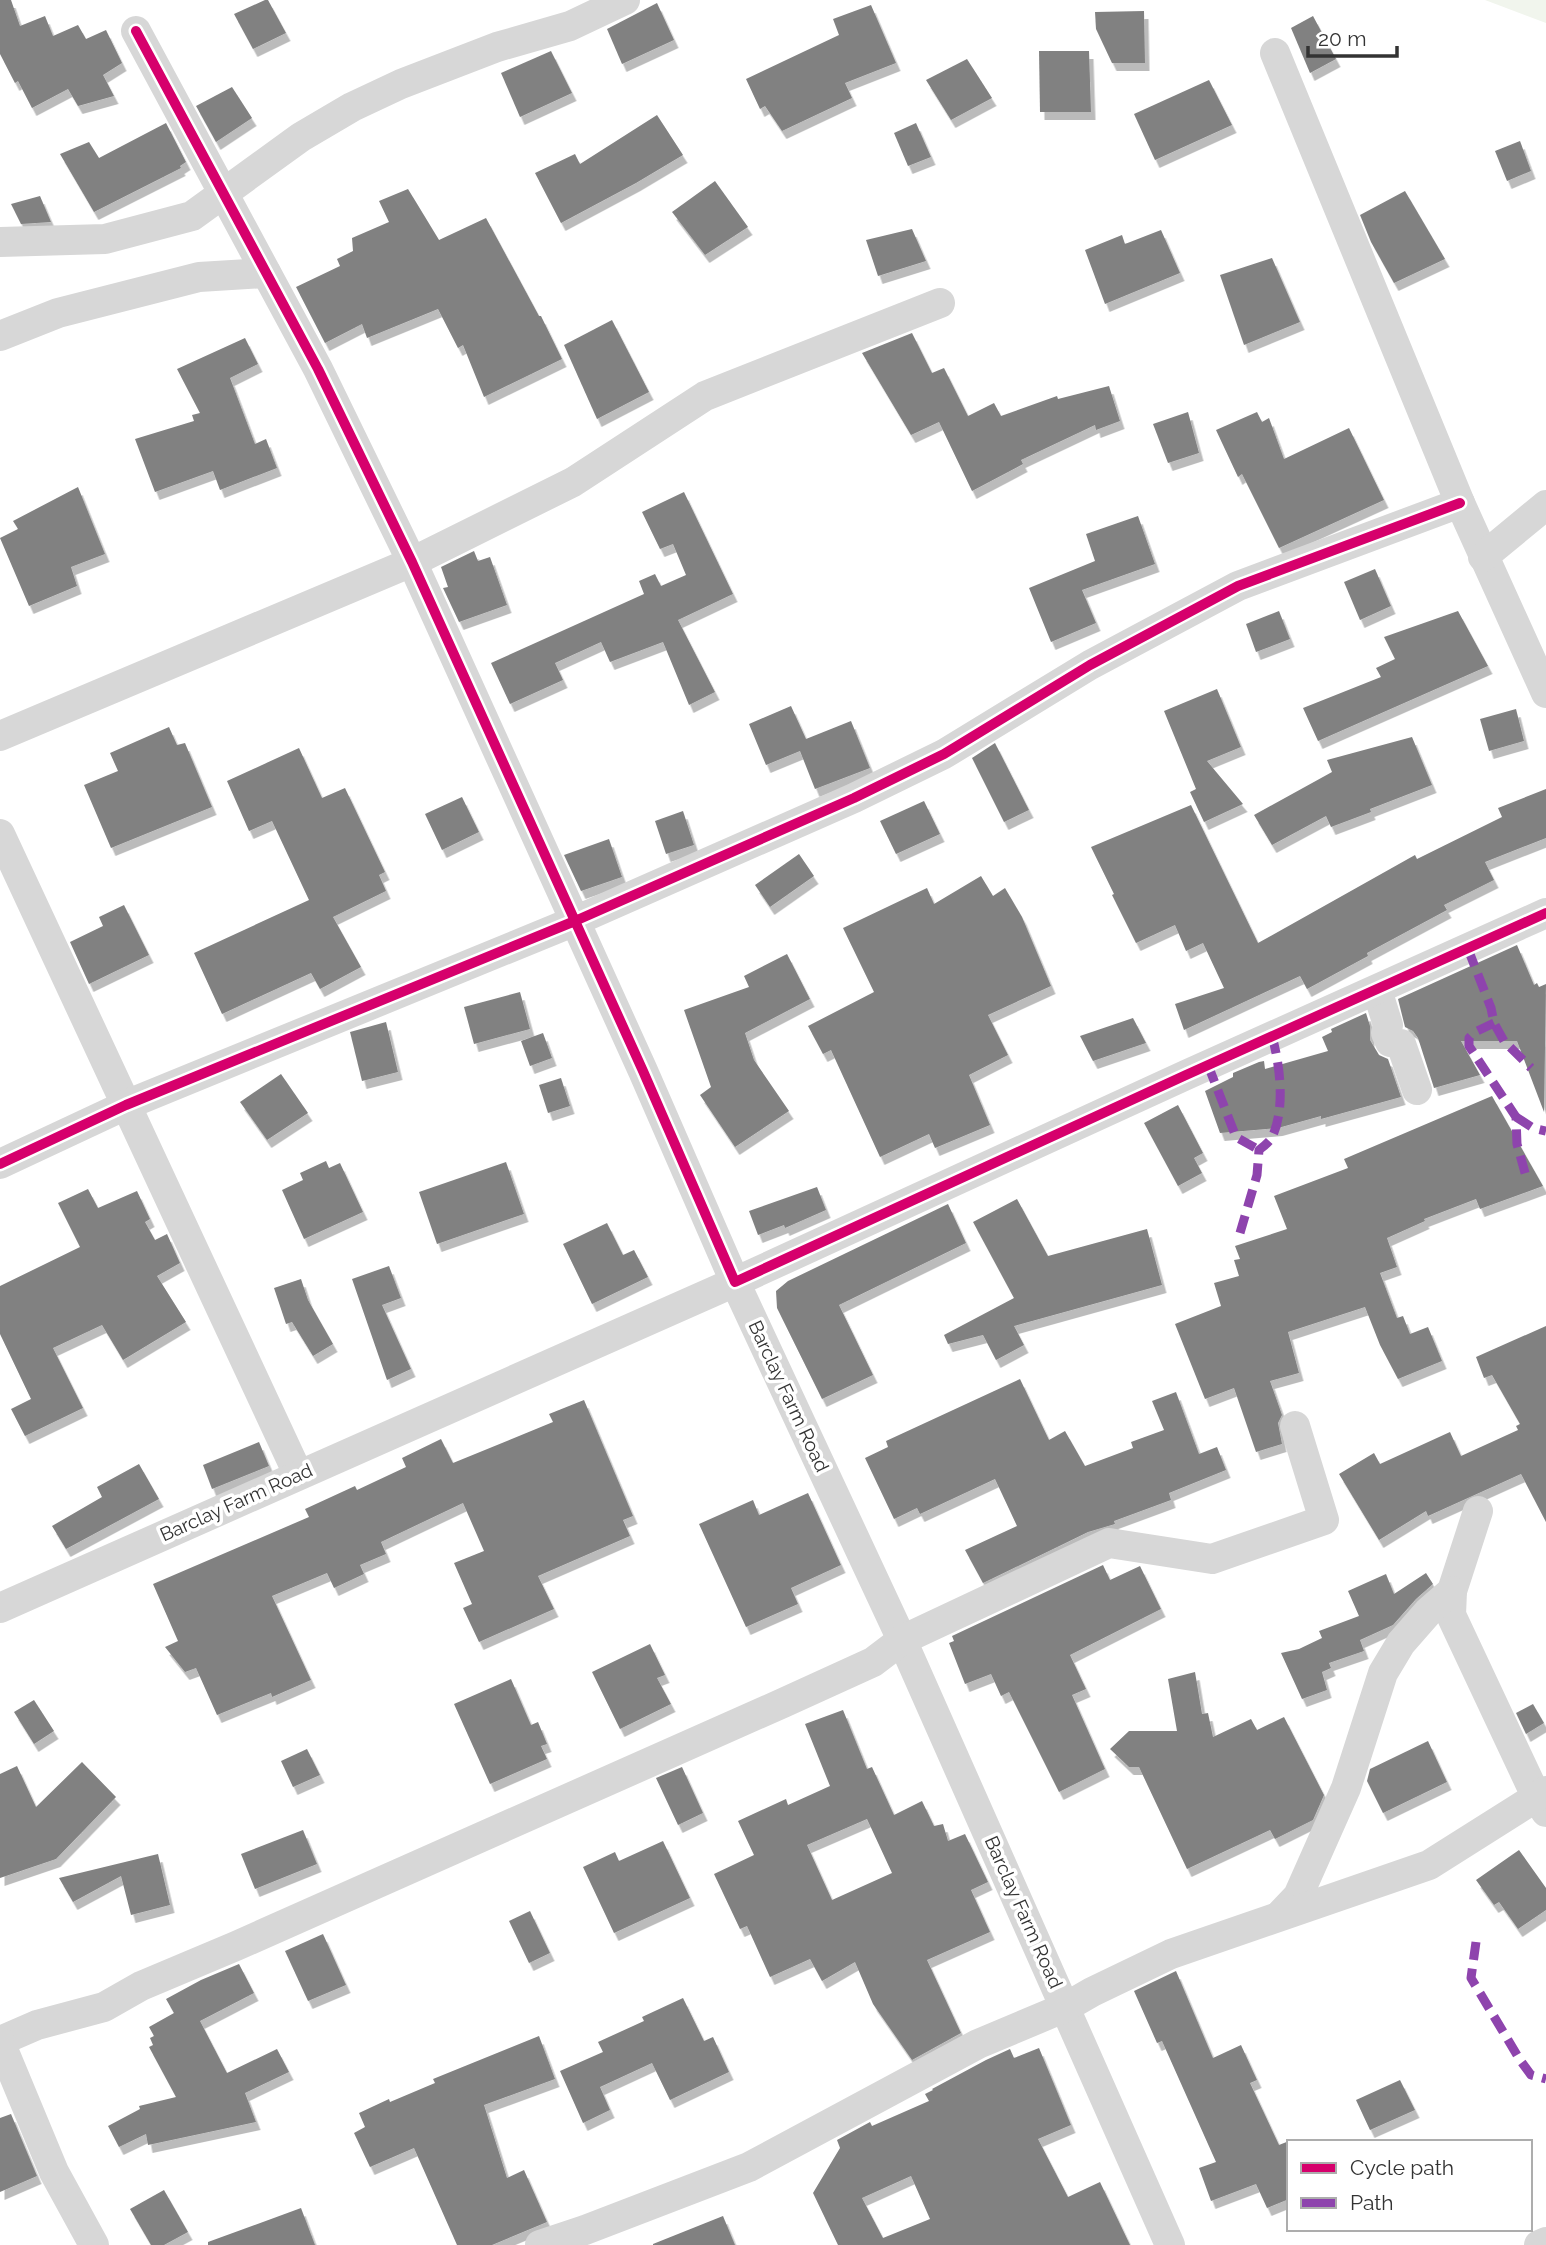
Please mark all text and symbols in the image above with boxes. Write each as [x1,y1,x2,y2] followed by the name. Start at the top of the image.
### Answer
[1308,14,1397,58] scale bar
[1318,26,1366,51] text: 20 m
[744,1317,834,1475] street label: Barclay Farm Road
[156,1458,316,1546] street label: Barclay Farm Road
[980,1832,1068,1992] street label: Barclay Farm Road
[1287,2140,1532,2231] legend
[1350,2155,1454,2180] text: Cycle path
[1350,2190,1394,2215] text: Path

